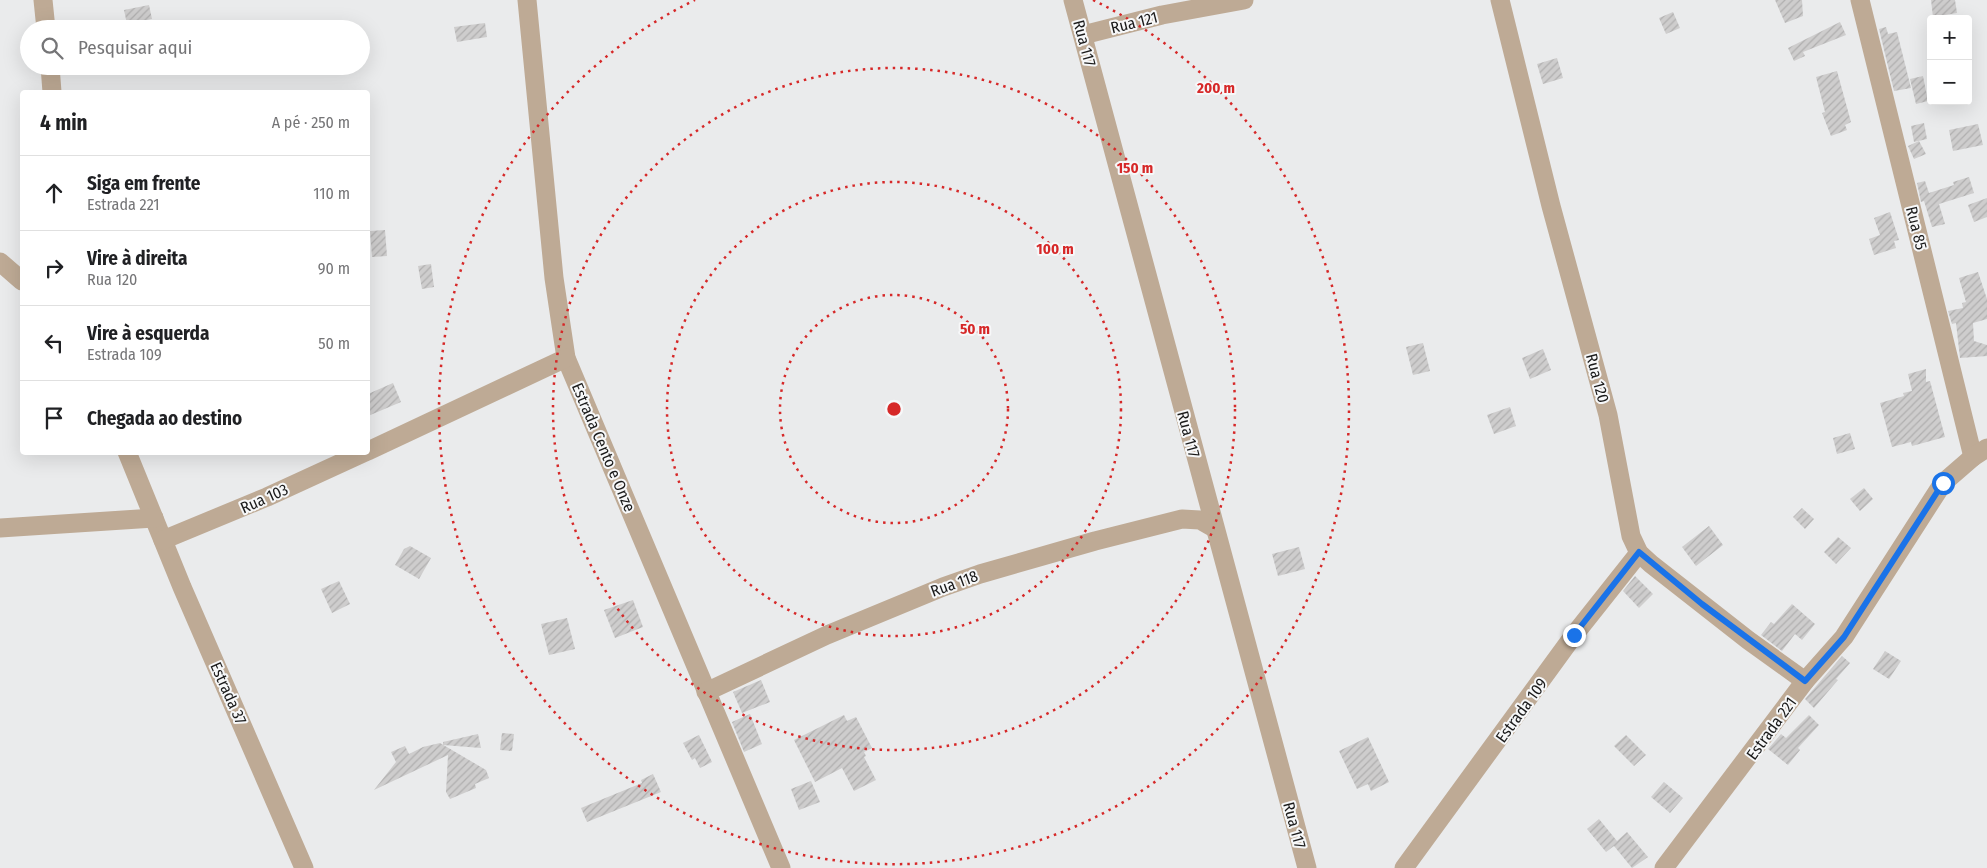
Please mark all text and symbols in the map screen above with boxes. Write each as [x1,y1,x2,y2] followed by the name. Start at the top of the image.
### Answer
[1109,7,1160,37] street label: Rua 121
[1927,15,1972,105] map controls
[1927,15,1972,60] button: +
[1069,18,1100,69] street label: Rua 117
[20,20,370,75] search box
[38,34,66,62] icon: search
[78,36,192,59] text: Pesquisar aqui
[1927,60,1972,105] button: −
[1196,79,1235,97] text: 200 m
[40,110,88,136] text: 4 min
[272,113,350,132] text: A pé · 250 m
[1117,159,1153,177] text: 150 m
[87,172,201,195] text: Siga em frente
[40,179,68,207] icon: ahead
[313,184,350,203] text: 110 m
[87,195,160,214] text: Estrada 221
[1902,204,1931,252] street label: Rua 85
[1036,240,1074,258] text: 100 m
[87,247,188,270] text: Vire à direita
[40,254,68,282] icon: right
[318,259,350,278] text: 90 m
[87,270,137,289] text: Rua 120
[960,320,990,338] text: 50 m
[87,322,209,345] text: Vire à esquerda
[40,329,68,357] icon: left
[318,334,350,353] text: 50 m
[87,345,162,364] text: Estrada 109
[1582,351,1613,405] street label: Rua 120
[568,380,639,515] street label: Estrada Cento e Onze
[885,400,903,418] centre of rings
[40,404,68,432] icon: arrive
[87,407,242,430] text: Chegada ao destino
[1173,409,1204,460] street label: Rua 117
[1932,472,1955,495] route start
[237,480,291,517] street label: Rua 103
[928,566,980,601] street label: Rua 118
[1563,624,1586,647] route end
[206,659,251,728] street label: Estrada 37
[1492,674,1551,746] street label: Estrada 109
[1742,693,1800,763] street label: Estrada 221
[1279,800,1310,851] street label: Rua 117

